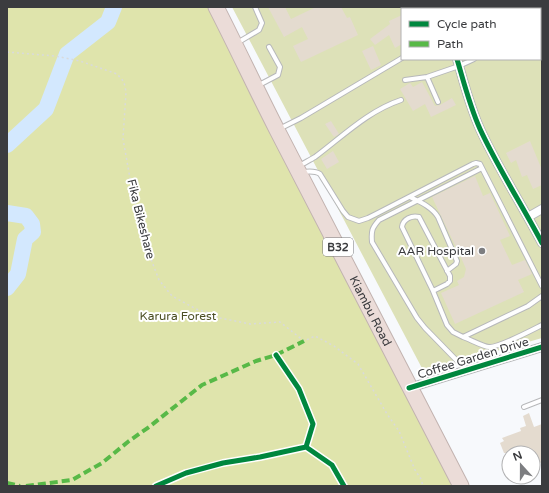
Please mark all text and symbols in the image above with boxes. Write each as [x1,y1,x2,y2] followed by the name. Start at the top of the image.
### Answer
[401,8,541,60] legend
[437,17,496,31] text: Cycle path
[437,37,463,51] text: Path
[124,178,158,261] street label: Fika Bikeshare
[323,238,353,256] road number: B32
[398,244,474,258] place label: AAR Hospital
[477,246,487,256] marker: AAR Hospital
[347,274,394,348] street label: Kiambu Road
[140,309,217,323] park label: Karura Forest
[416,334,531,382] street label: Coffee Garden Drive
[501,445,541,485] north arrow
[511,448,524,464] text: N

